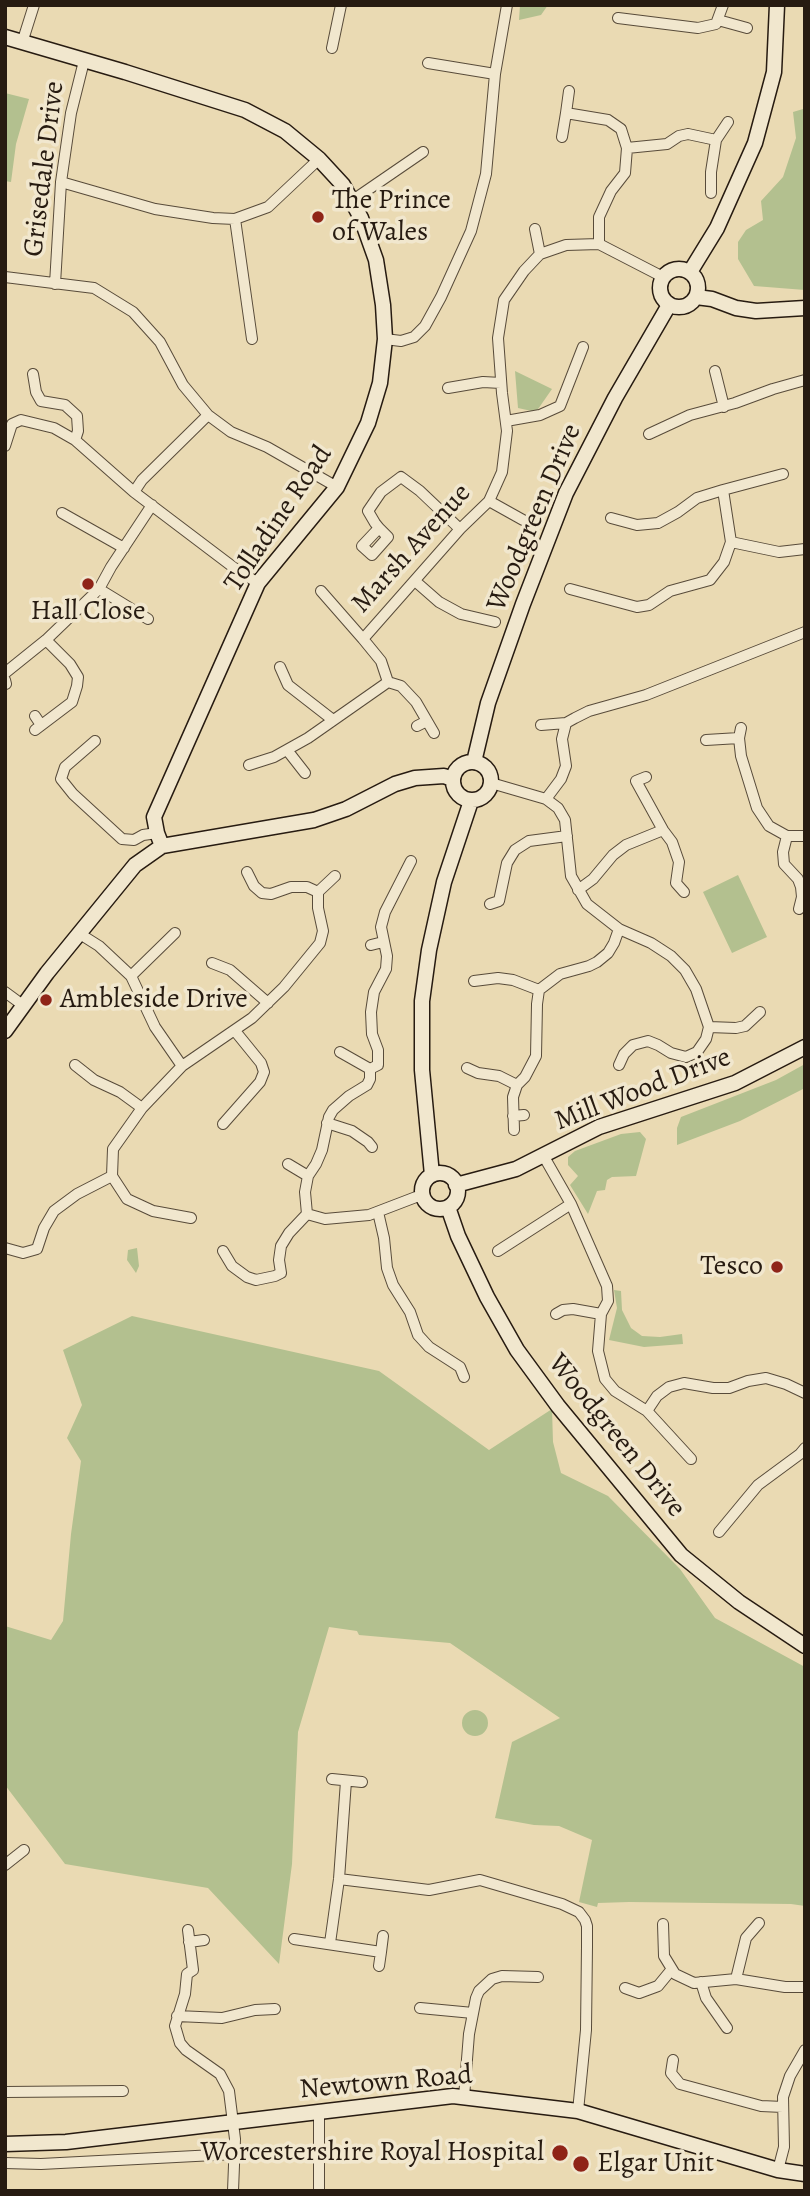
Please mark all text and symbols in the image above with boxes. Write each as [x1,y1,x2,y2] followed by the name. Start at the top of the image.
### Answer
[18,79,72,259] street label: Grisedale Drive
[332,184,451,250] place label: The Prince of Wales
[310,209,326,225] marker: The Prince of Wales
[480,419,590,617] street label: Woodgreen Drive
[218,440,340,598] street label: Tolladine Road
[345,477,479,621] street label: Marsh Avenue
[80,576,96,592] marker: Hall Close
[31,595,145,629] place label: Hall Close
[60,983,248,1017] place label: Ambleside Drive
[38,992,54,1008] marker: Ambleside Drive
[550,1041,736,1139] street label: Mill Wood Drive
[700,1250,763,1284] place label: Tesco
[769,1259,785,1275] marker: Tesco
[540,1348,692,1524] street label: Woodgreen Drive
[298,2059,474,2107] street label: Newtown Road
[200,2136,544,2170] place label: Worcestershire Royal Hospital
[550,2143,570,2163] marker: Worcestershire Royal Hospital
[597,2147,714,2181] place label: Elgar Unit
[571,2154,591,2174] marker: Elgar Unit

